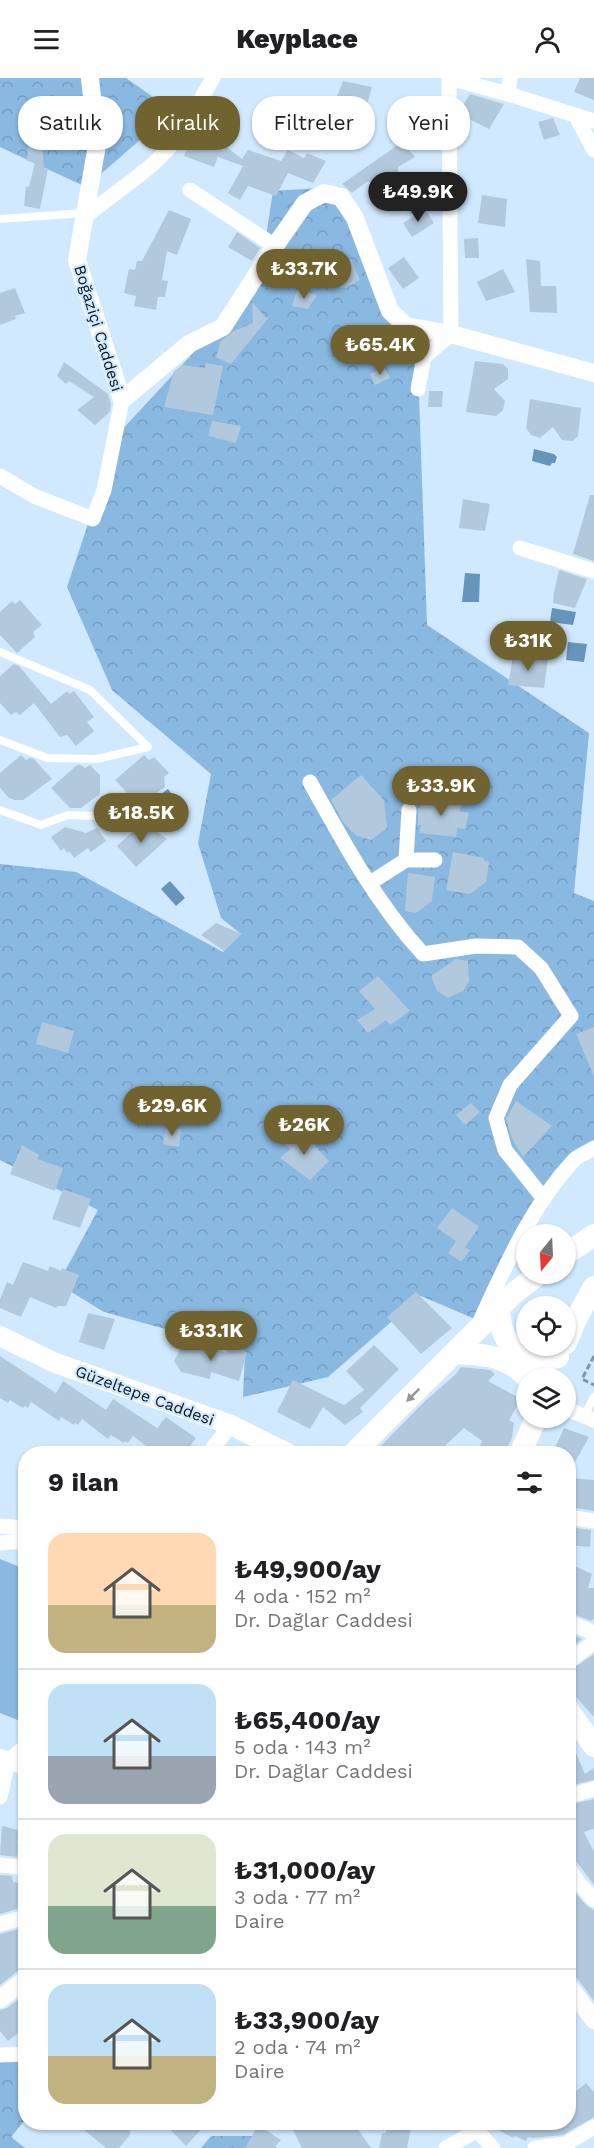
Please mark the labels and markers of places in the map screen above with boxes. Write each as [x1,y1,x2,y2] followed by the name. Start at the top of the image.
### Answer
[369,172,467,223] pin: ₺49.9K
[255,249,353,300] pin: ₺33.7K
[331,325,429,376] pin: ₺65.4K
[492,621,564,672] pin: ₺31K
[392,766,490,817] pin: ₺33.9K
[92,793,190,844] pin: ₺18.5K
[123,1086,221,1137] pin: ₺29.6K
[268,1105,340,1156] pin: ₺26K
[162,1311,260,1362] pin: ₺33.1K

